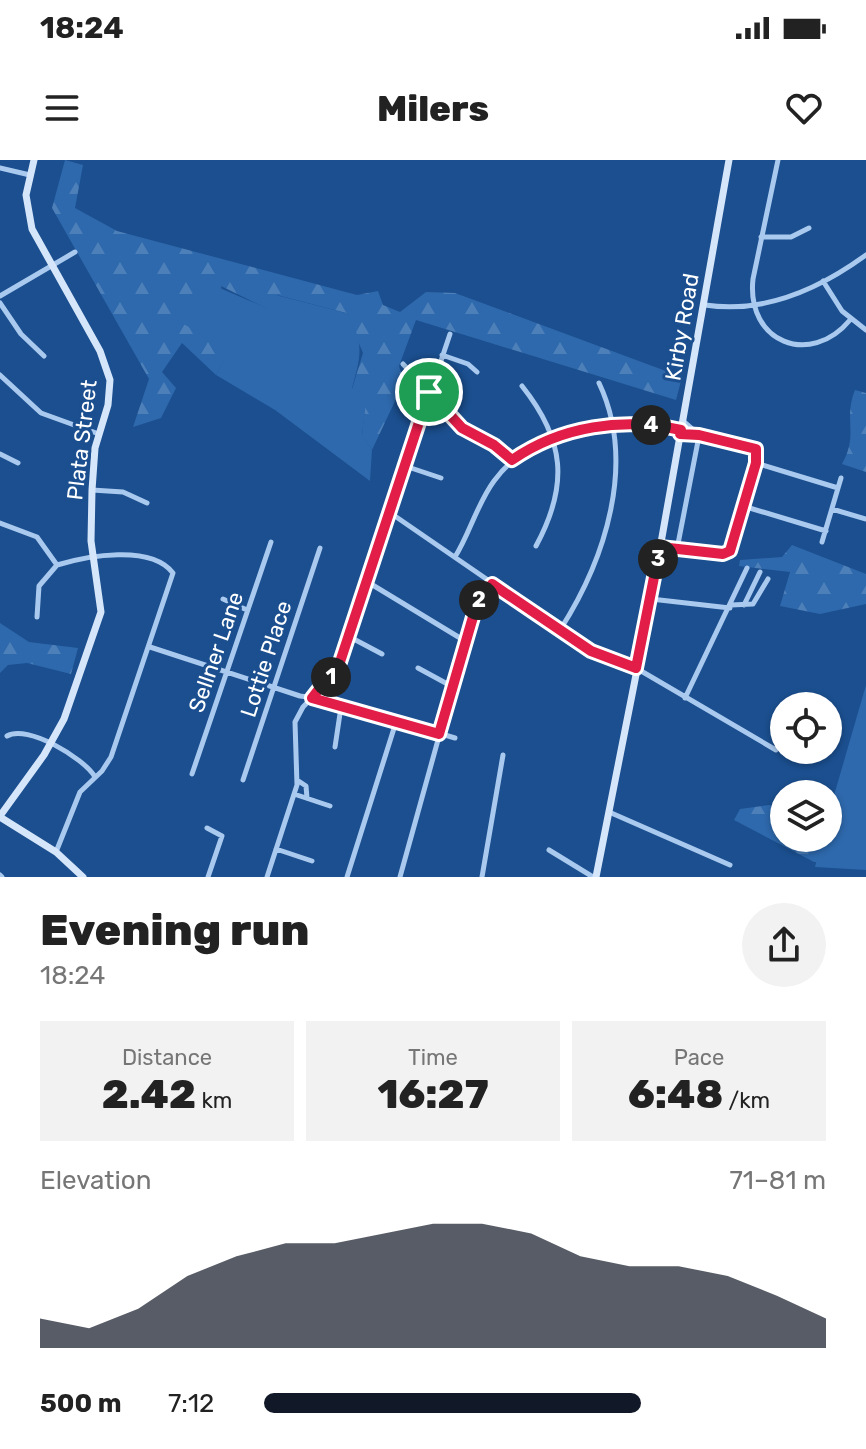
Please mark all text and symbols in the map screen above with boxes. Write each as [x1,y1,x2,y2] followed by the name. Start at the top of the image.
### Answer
[40,10,124,46] text: 18:24
[40,86,84,130] icon: menu
[782,86,826,130] icon: heart
[377,87,489,130] text: Milers
[659,271,705,383] street label: Kirby Road
[395,358,463,426] pin
[407,370,451,414] icon: arrive
[61,378,103,502] street label: Plata Street
[631,405,671,445] pin: 4
[643,411,659,438] text: 4
[638,539,678,579] pin: 3
[651,545,665,572] text: 3
[459,580,499,620] pin: 2
[472,586,486,613] text: 2
[183,588,249,716] street label: Sellner Lane
[234,597,298,721] street label: Lottie Place
[311,657,351,697] pin: 1
[326,663,336,690] text: 1
[770,692,842,852] map controls
[770,692,842,764] button: locate
[770,780,842,852] button: layers
[742,903,826,987] button: share
[40,904,309,956] text: Evening run
[40,960,105,991] text: 18:24
[122,1044,212,1071] text: Distance
[408,1044,458,1071] text: Time
[674,1044,724,1071] text: Pace
[102,1071,196,1118] text: 2.42
[377,1071,489,1118] text: 16:27
[628,1071,723,1118] text: 6:48
[196,1087,232,1114] text: km
[723,1087,770,1114] text: /km
[40,1165,151,1196] text: Elevation
[729,1165,826,1196] text: 71–81 m
[40,1388,122,1419] text: 500 m
[168,1388,214,1419] text: 7:12

